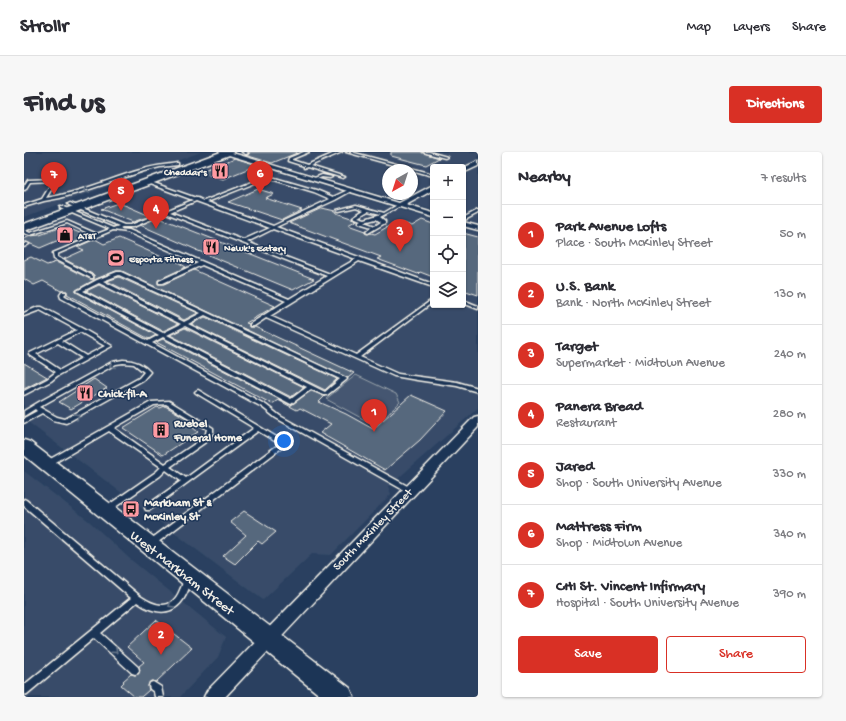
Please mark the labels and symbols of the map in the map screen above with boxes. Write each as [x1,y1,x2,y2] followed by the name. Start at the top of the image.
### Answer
[210,161,230,181] restaurant icon: Cheddar's
[247,161,273,194] pin: 6
[41,162,67,195] pin: 7
[382,164,418,200] north arrow
[163,167,208,179] place label: Cheddar's
[108,178,134,211] pin: 5
[83,185,90,193] one-way arrow
[143,196,169,229] pin: 4
[387,219,413,252] pin: 3
[55,225,75,245] shop icon: AT&T
[77,231,97,243] place label: AT&T
[201,237,221,257] restaurant icon: Newk's Eatery
[224,243,286,255] place label: Newk's Eatery
[106,248,126,268] sports icon: Esporta Fitness
[128,254,195,266] place label: Esporta Fitness
[109,360,116,368] one-way arrow
[75,383,95,403] restaurant icon: Chick-fil-A
[97,388,147,402] place label: Chick-fil-A
[361,399,387,432] pin: 1
[72,413,80,420] one-way arrow
[173,418,243,446] place label: Ruebel Funeral Home
[151,420,171,440] building icon: Ruebel Funeral Home
[274,431,294,451] your location
[331,486,417,574] street label: South McKinley Street
[144,497,212,525] place label: Markham St & McKinley St
[121,499,141,519] bus stop icon: Markham St & McKinley St
[126,528,238,621] street label: West Markham Street
[169,600,176,607] one-way arrow
[148,622,174,655] pin: 2
[110,647,117,654] one-way arrow

